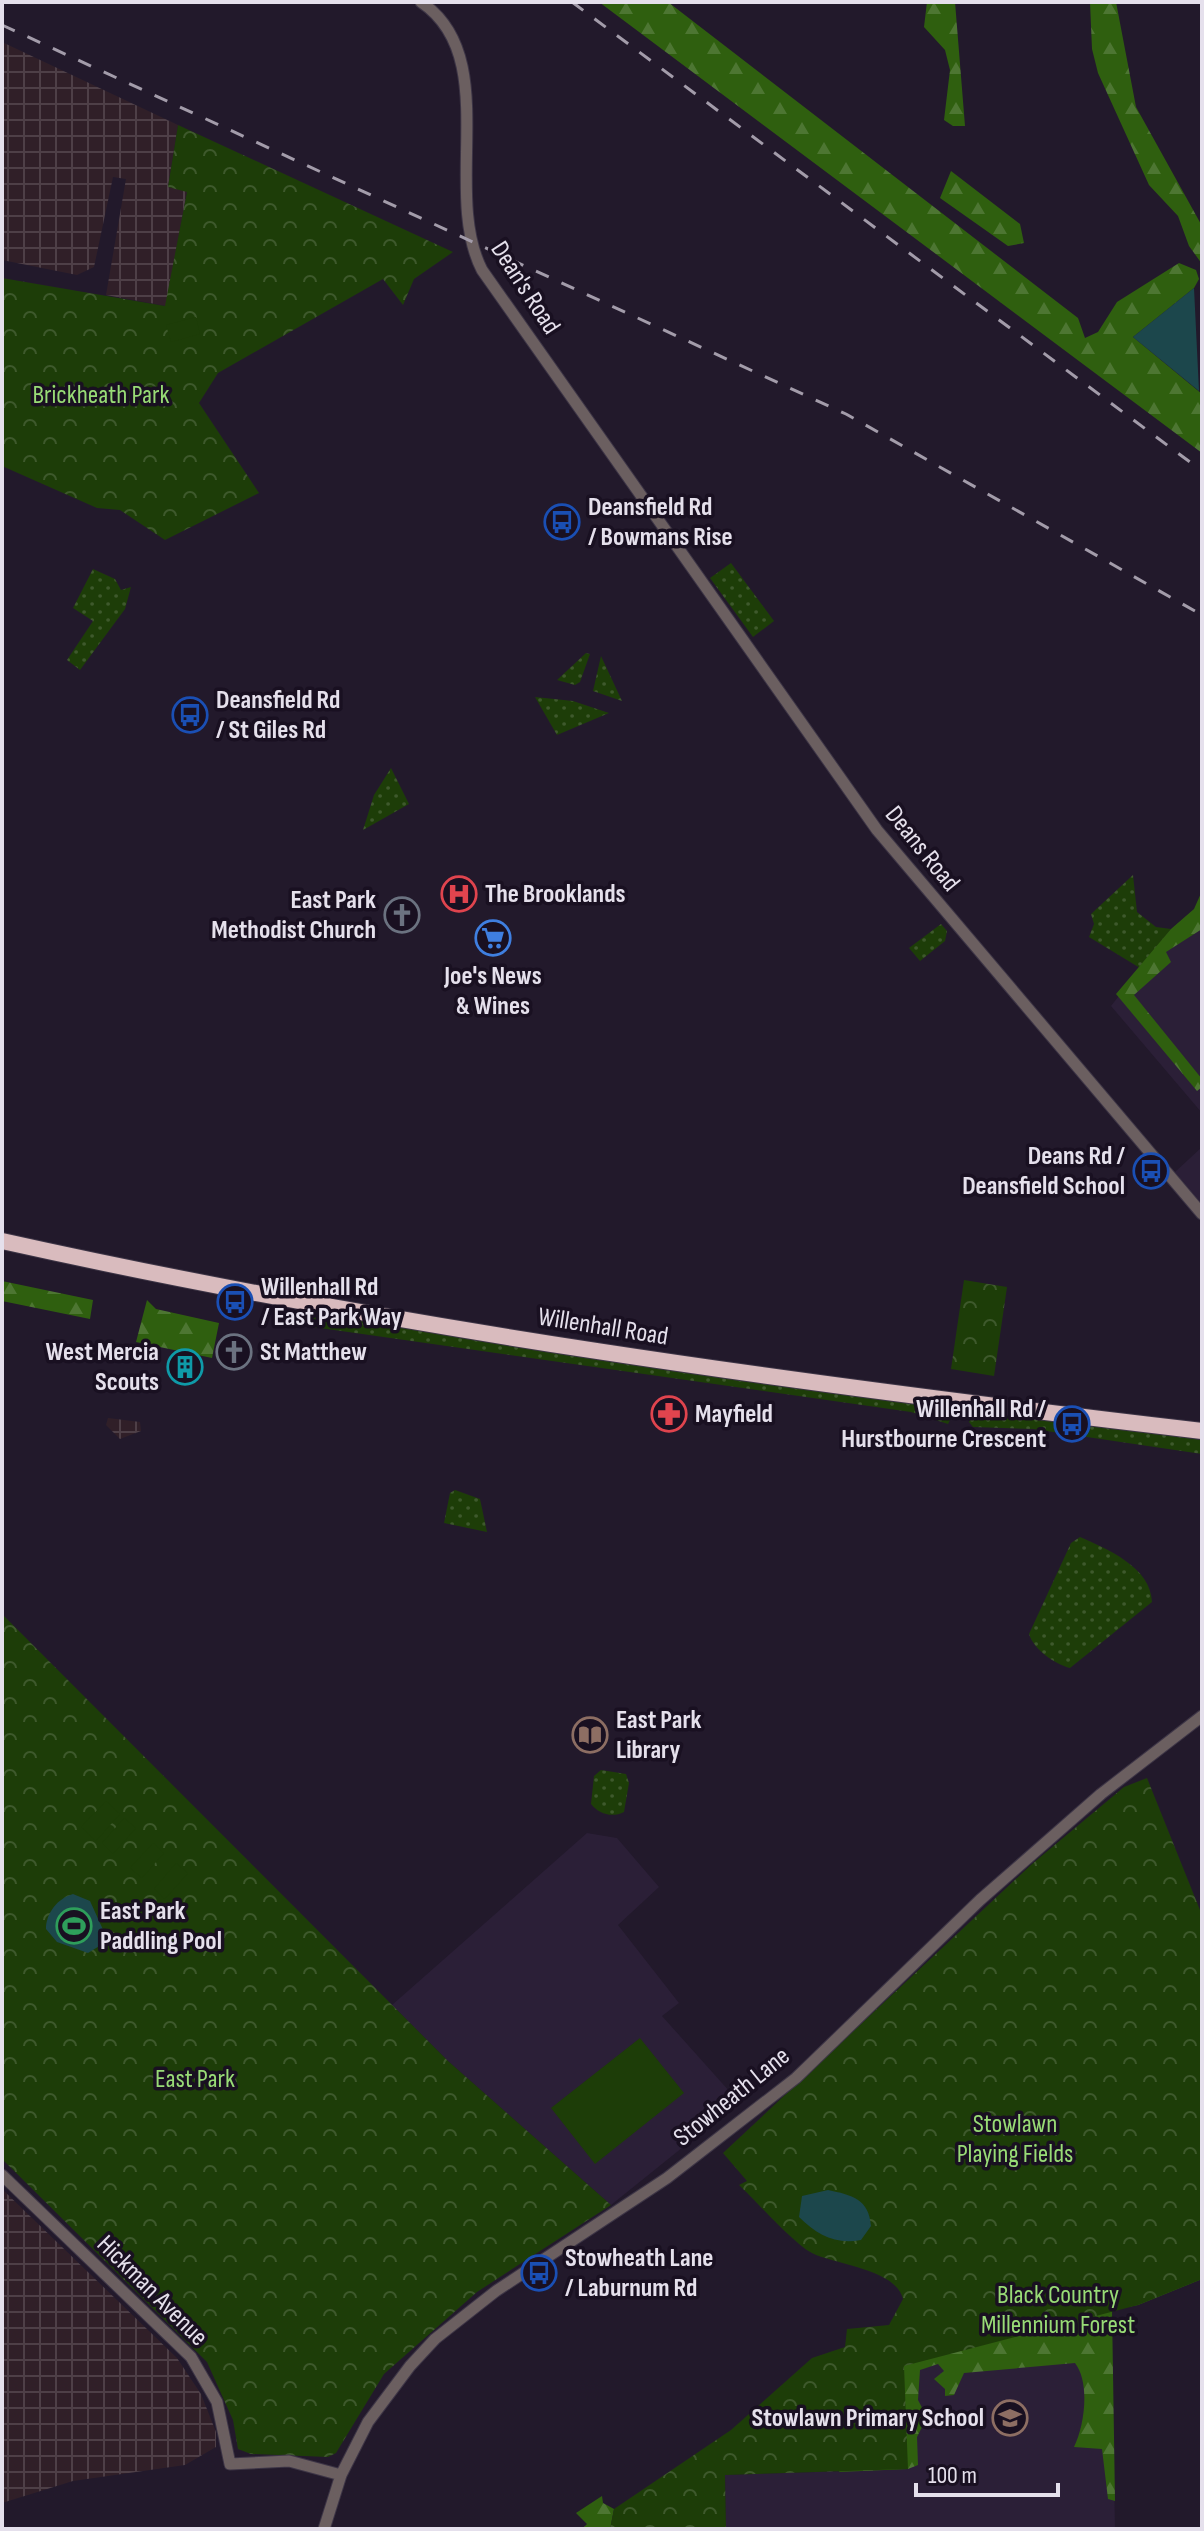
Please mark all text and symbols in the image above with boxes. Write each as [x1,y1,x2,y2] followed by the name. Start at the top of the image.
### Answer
[484,236,566,340] street label: Dean's Road
[32,380,170,411] park label: Brickheath Park
[588,492,733,553] place label: Deansfield Rd / Bowmans Rise
[543,503,581,541] bus stop icon: Deansfield Rd / Bowmans Rise
[216,685,340,746] place label: Deansfield Rd / St Giles Rd
[171,696,209,734] bus stop icon: Deansfield Rd / St Giles Rd
[878,800,966,898] street label: Deans Road
[440,875,478,913] hospital icon: The Brooklands
[485,879,625,910] place label: The Brooklands
[211,885,376,946] place label: East Park Methodist Church
[383,896,421,934] church icon: East Park Methodist Church
[474,919,512,957] supermarket icon: Joe's News & Wines
[443,961,542,1022] place label: Joe's News & Wines
[962,1141,1125,1202] place label: Deans Rd / Deansfield School
[1132,1152,1170,1190] bus stop icon: Deans Rd / Deansfield School
[261,1272,402,1333] place label: Willenhall Rd / East Park Way
[216,1283,254,1321] bus stop icon: Willenhall Rd / East Park Way
[536,1301,670,1353] street label: Willenhall Road
[215,1333,253,1371] church icon: St Matthew
[46,1337,159,1398] place label: West Mercia Scouts
[260,1337,367,1368] place label: St Matthew
[166,1348,204,1386] building icon: West Mercia Scouts
[841,1394,1046,1455] place label: Willenhall Rd / Hurstbourne Crescent
[650,1395,688,1433] pharmacy icon: Mayfield
[695,1399,773,1430] place label: Mayfield
[1053,1405,1091,1443] bus stop icon: Willenhall Rd / Hurstbourne Crescent
[616,1705,701,1766] place label: East Park Library
[571,1716,609,1754] library icon: East Park Library
[100,1896,222,1957] place label: East Park Paddling Pool
[55,1907,93,1945] sports icon: East Park Paddling Pool
[668,2041,796,2153] street label: Stowheath Lane
[155,2064,235,2095] park label: East Park
[957,2109,1073,2170] park label: Stowlawn Playing Fields
[90,2229,214,2353] street label: Hickman Avenue
[565,2243,713,2304] place label: Stowheath Lane / Laburnum Rd
[520,2254,558,2292] bus stop icon: Stowheath Lane / Laburnum Rd
[981,2280,1135,2341] park label: Black Country Millennium Forest
[991,2399,1029,2437] school or university icon: Stowlawn Primary School
[752,2403,984,2434] place label: Stowlawn Primary School
[916,2447,1058,2497] scale bar
[928,2461,977,2490] text: 100 m

